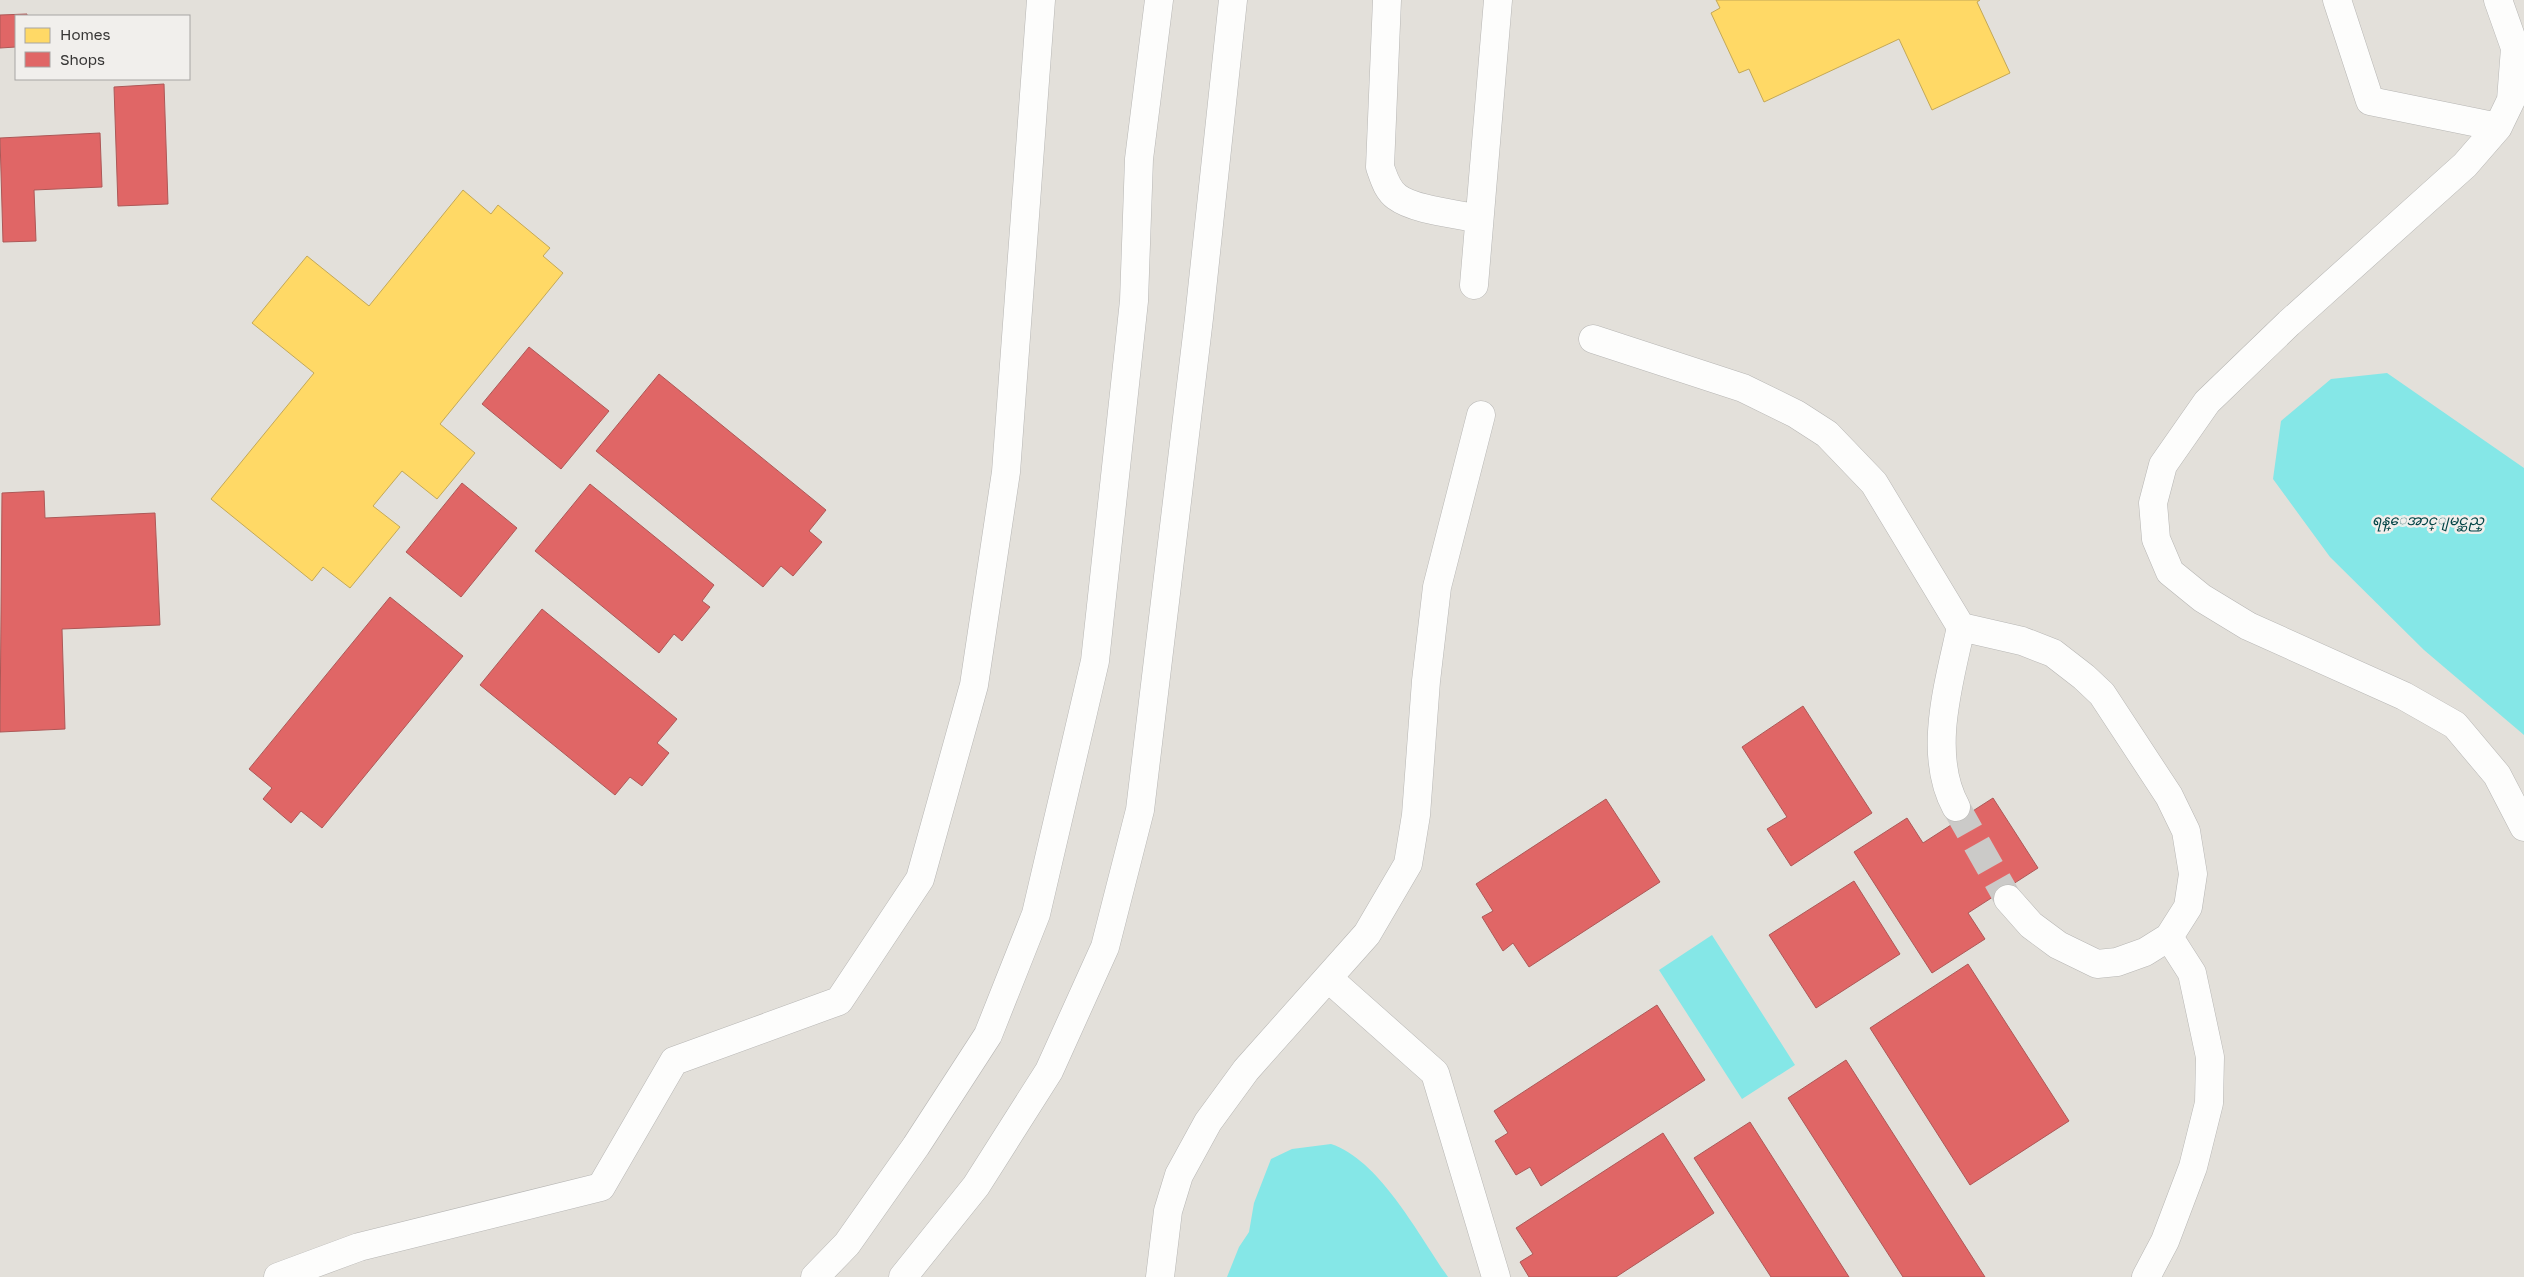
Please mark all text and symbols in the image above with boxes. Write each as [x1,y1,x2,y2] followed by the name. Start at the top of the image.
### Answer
[15,15,190,80] legend
[60,25,110,43] text: Homes
[60,50,105,68] text: Shops
[2372,511,2485,532] water label: ရန္ေအာင္ျမင္ဆည္

